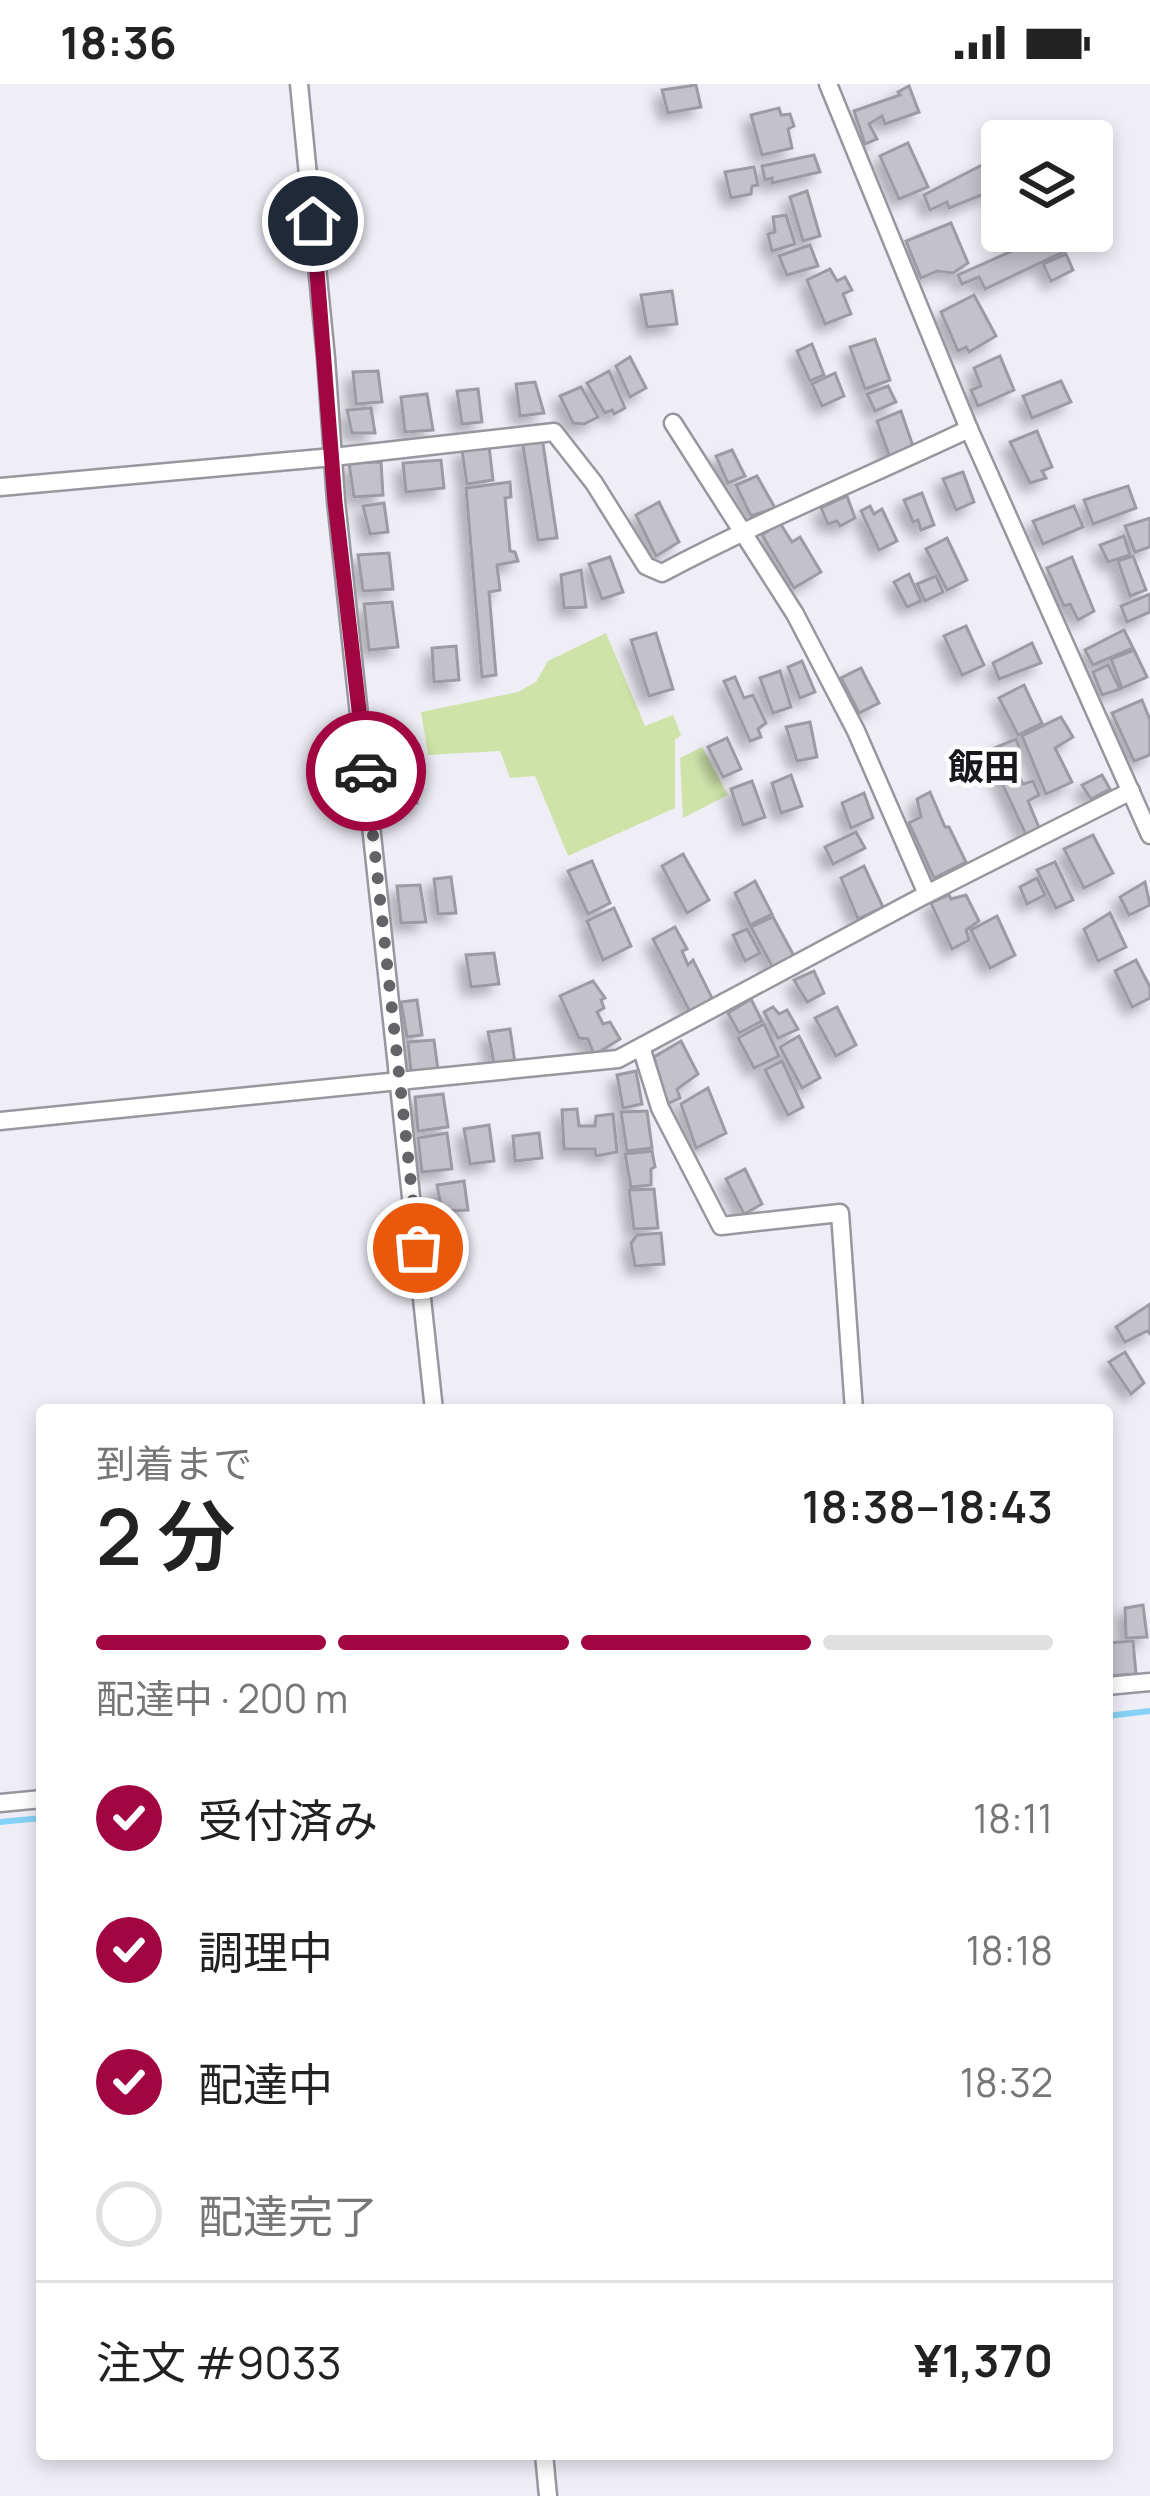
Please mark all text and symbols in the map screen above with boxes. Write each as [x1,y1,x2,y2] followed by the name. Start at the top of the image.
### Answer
[60,11,177,73] text: 18:36
[981,120,1113,252] map controls
[981,120,1113,252] button: layers
[262,170,364,272] pin
[280,188,346,254] icon: home
[306,711,426,831] courier
[333,738,399,804] icon: car
[948,742,1020,791] district label: 飯田
[367,1197,469,1299] pin
[385,1215,451,1281] icon: bag
[96,1436,252,1490] text: 到着まで
[802,1475,1053,1537] text: 18:38–18:43
[96,1482,235,1588] text: 2 分
[96,1671,348,1725] text: 配達中 · 200 m
[96,1785,162,1851] icon: check
[198,1789,378,1851] text: 受付済み
[973,1791,1053,1845] text: 18:11
[96,1917,162,1983] icon: check
[198,1921,333,1983] text: 調理中
[966,1923,1053,1977] text: 18:18
[96,2049,162,2115] icon: check
[198,2053,333,2115] text: 配達中
[960,2055,1053,2109] text: 18:32
[198,2185,378,2247] text: 配達完了
[914,2329,1053,2391] text: ¥1,370
[96,2331,342,2393] text: 注文 #9033

